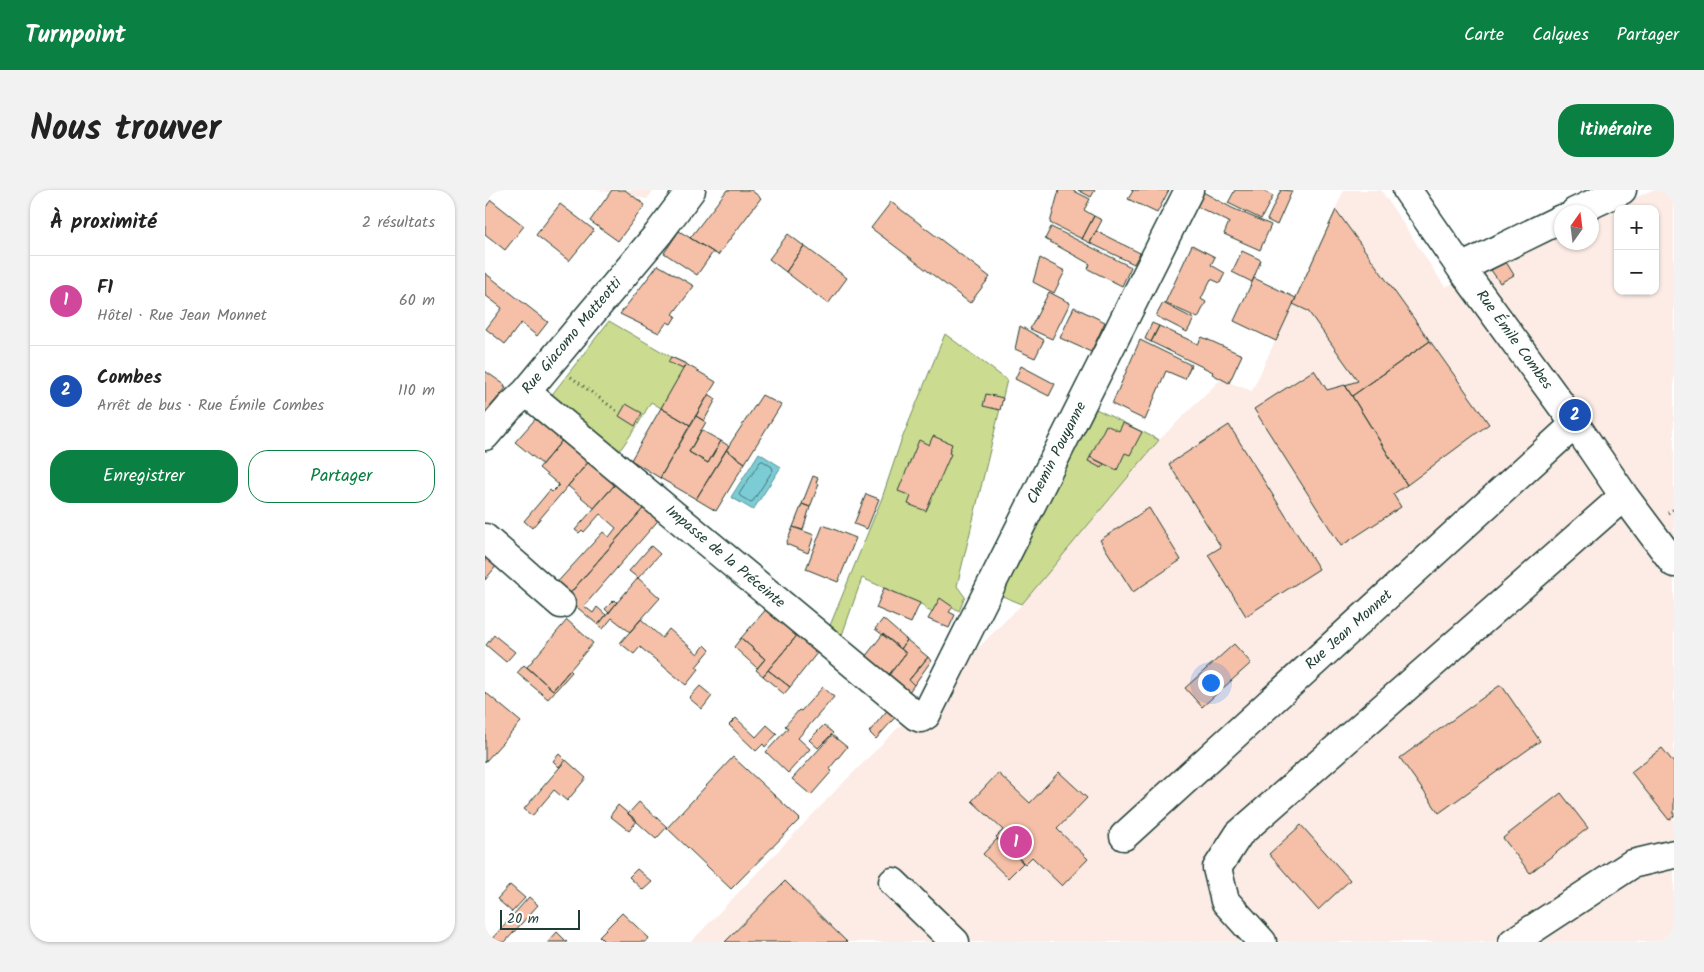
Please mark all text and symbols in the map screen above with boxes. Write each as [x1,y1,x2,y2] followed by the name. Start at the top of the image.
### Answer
[25,16,126,55] text: Turnpoint
[1464,21,1504,50] text: Carte
[1532,21,1589,50] text: Calques
[1617,21,1679,50] text: Partager
[30,102,221,158] text: Nous trouver
[1558,104,1674,157] button: Itinéraire
[1554,205,1599,250] north arrow
[1614,205,1659,295] map controls
[1614,205,1659,250] button: +
[50,206,157,239] text: À proximité
[362,210,435,235] text: 2 résultats
[1614,250,1659,295] button: −
[516,271,629,400] street label: Rue Giacomo Matteotti
[97,273,113,303] text: F1
[1470,285,1559,395] street label: Rue Émile Combes
[64,288,68,313] text: 1
[399,288,435,313] text: 60 m
[97,303,267,328] text: Hôtel · Rue Jean Monnet
[97,363,162,393] text: Combes
[61,378,71,403] text: 2
[398,378,435,403] text: 110 m
[97,393,324,418] text: Arrêt de bus · Rue Émile Combes
[1559,396,1591,434] pin: 2
[1021,397,1093,508] street label: Chemin Pouyanne
[50,450,238,503] button: Enregistrer
[248,450,435,503] button: Partager
[660,499,791,615] street label: Impasse de la Préceinte
[1300,584,1398,676] street label: Rue Jean Monnet
[1198,670,1224,696] your location
[1000,823,1032,861] pin: 1
[500,907,580,930] scale bar
[507,908,539,930] text: 20 m

